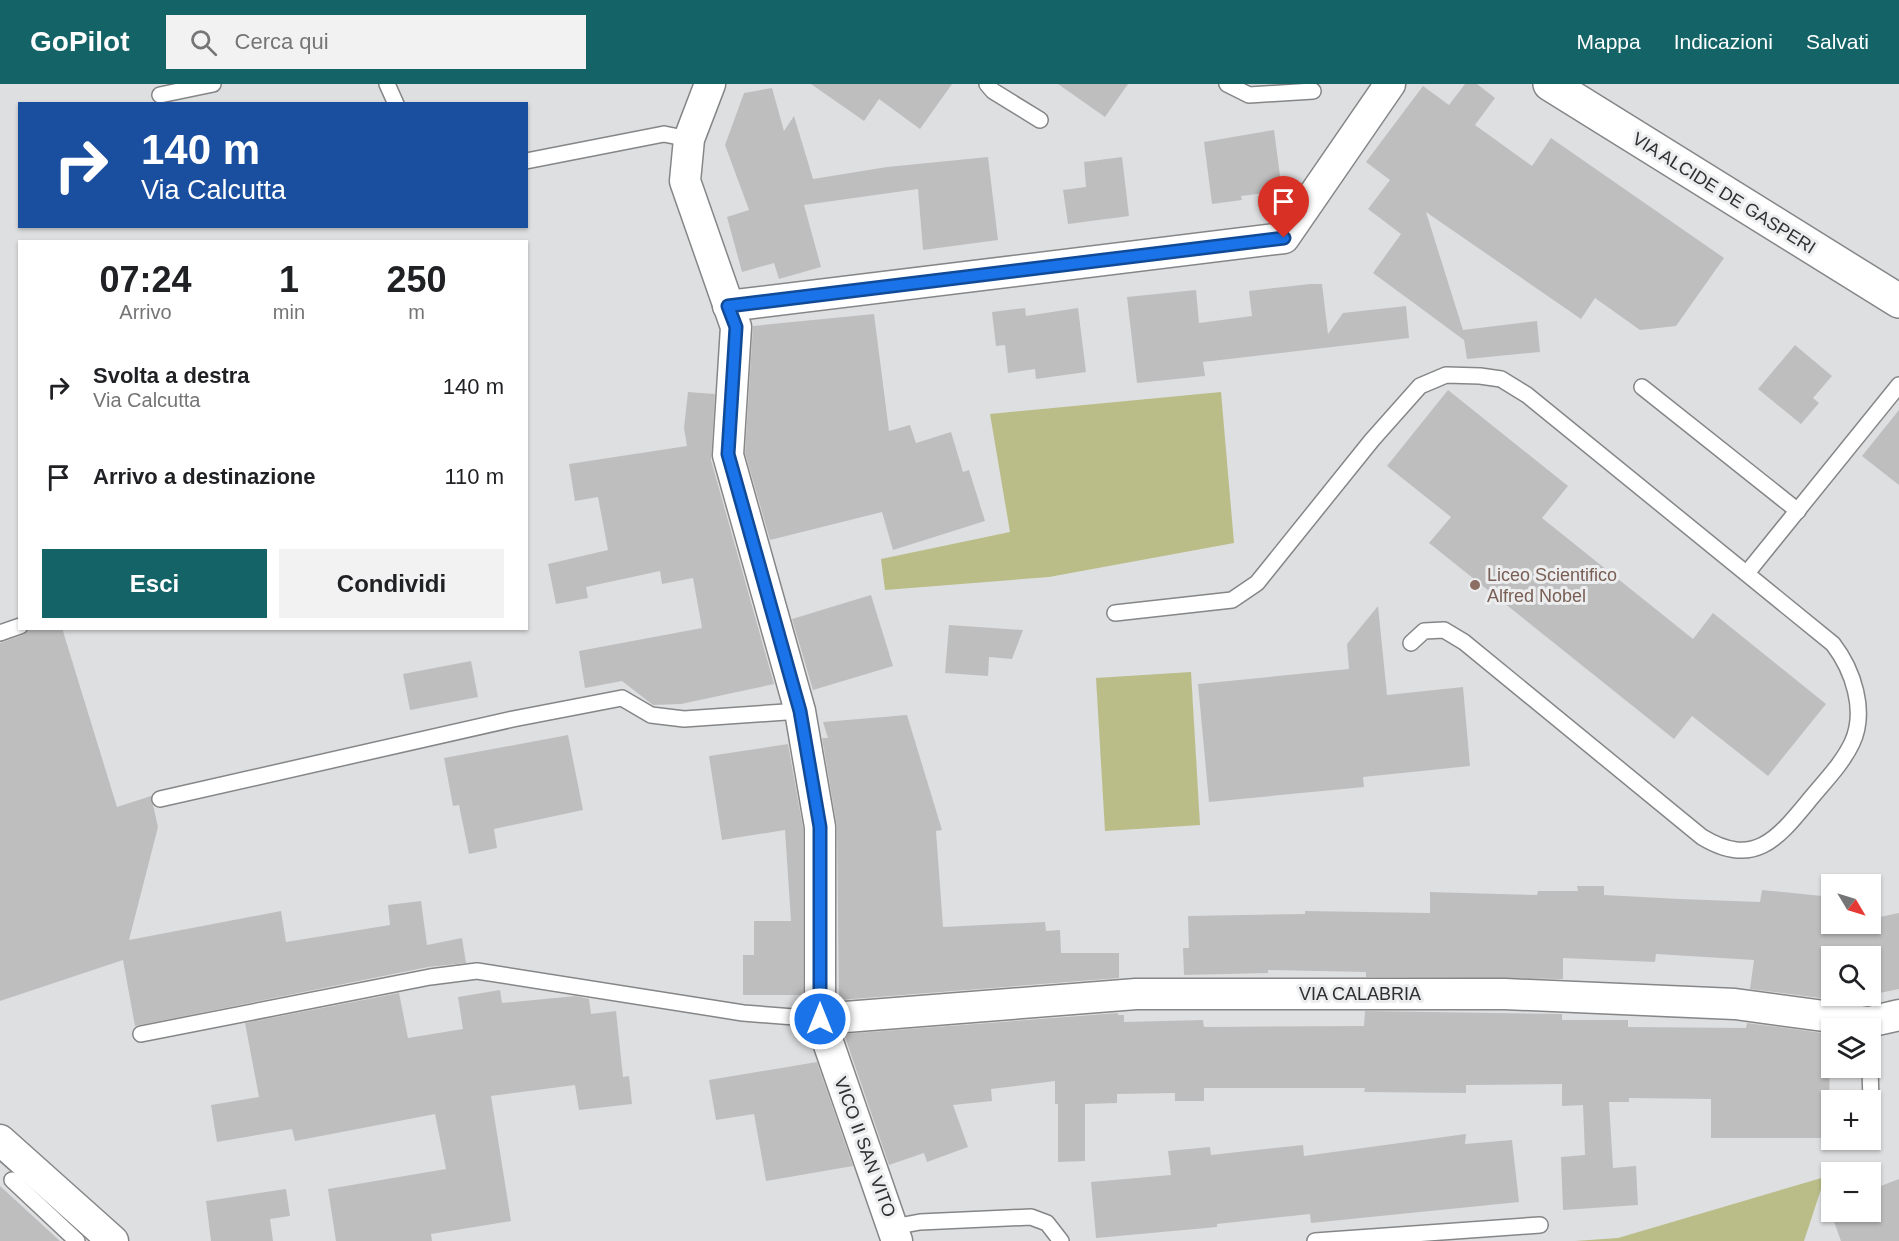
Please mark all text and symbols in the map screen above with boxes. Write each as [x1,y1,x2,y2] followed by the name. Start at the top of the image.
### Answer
[166,15,586,69] search box
[30,26,130,57] text: GoPilot
[187,26,220,59] icon: search
[235,29,329,54] text: Cerca qui
[1577,30,1641,53] text: Mappa
[1674,30,1773,53] text: Indicazioni
[1806,30,1869,53] text: Salvati
[42,126,120,204] icon: right
[141,126,260,173] text: 140 m
[1629,128,1819,258] street label: VIA ALCIDE DE GASPERI
[141,175,286,205] text: Via Calcutta
[1258,176,1309,238] pin
[1267,185,1300,218] icon: arrive
[99,259,191,300] text: 07:24
[279,259,299,300] text: 1
[386,259,447,300] text: 250
[119,301,172,323] text: Arrivo
[273,301,305,323] text: min
[408,301,425,323] text: m
[93,363,250,388] text: Svolta a destra
[42,371,75,404] icon: right
[443,374,504,399] text: 140 m
[93,389,200,411] text: Via Calcutta
[42,461,75,494] icon: arrive
[93,464,316,489] text: Arrivo a destinazione
[444,464,504,489] text: 110 m
[42,549,267,618] button: Esci
[279,549,504,618] button: Condividi
[1487,565,1617,606] place label: Liceo Scientifico Alfred Nobel
[1468,578,1482,592] marker: Liceo Scientifico Alfred Nobel
[1821,874,1881,934] north arrow
[1821,874,1881,1222] map controls
[1821,946,1881,1006] button: search
[1299,984,1421,1004] street label: VIA CALABRIA
[788,987,852,1051] position arrow
[1821,1018,1881,1078] button: layers
[830,1074,900,1220] street label: VICO II SAN VITO
[1821,1090,1881,1150] button: +
[1821,1162,1881,1222] button: −

